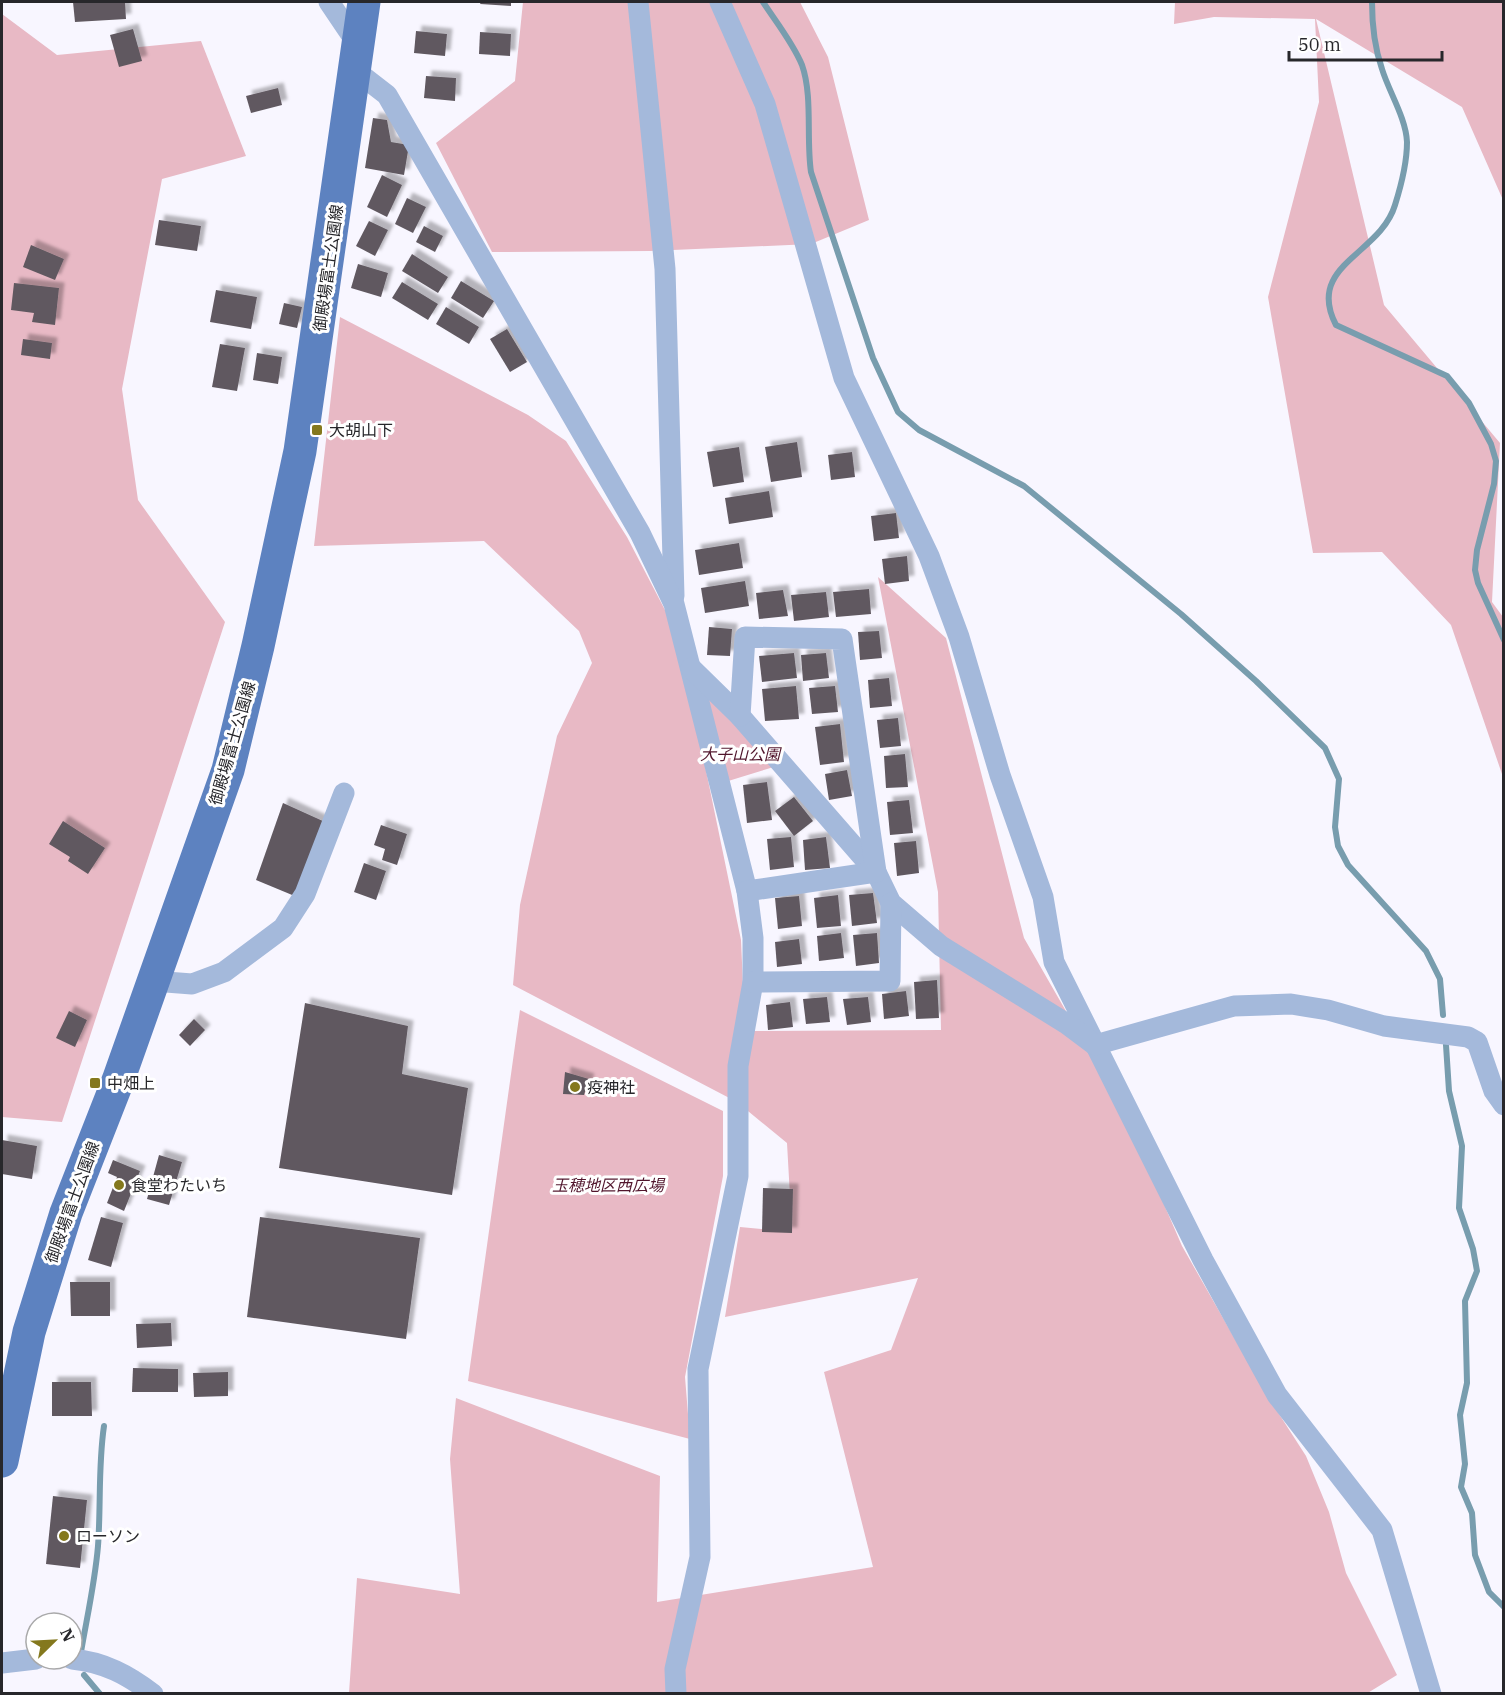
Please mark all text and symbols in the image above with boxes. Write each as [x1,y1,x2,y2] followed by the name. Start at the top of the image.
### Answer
[1289,24,1442,62] scale bar
[1298,33,1341,56] text: 50 m
[309,203,347,333] street label: 御殿場富士公園線
[329,420,393,440] place label: 大胡山下
[310,423,324,437] marker: 大胡山下
[205,679,259,807] street label: 御殿場富士公園線
[700,744,782,764] park label: 大子山公園
[107,1073,155,1093] place label: 中畑上
[88,1076,102,1090] marker: 中畑上
[587,1077,635,1097] place label: 疫神社
[568,1080,582,1094] marker: 疫神社
[41,1138,103,1266] street label: 御殿場富士公園線
[131,1175,227,1195] place label: 食堂わたいち
[552,1175,666,1195] park label: 玉穂地区西広場
[112,1178,126,1192] marker: 食堂わたいち
[76,1526,140,1546] place label: ローソン
[57,1529,71,1543] marker: ローソン
[24,1611,84,1671] north arrow
[56,1625,79,1645] text: N

